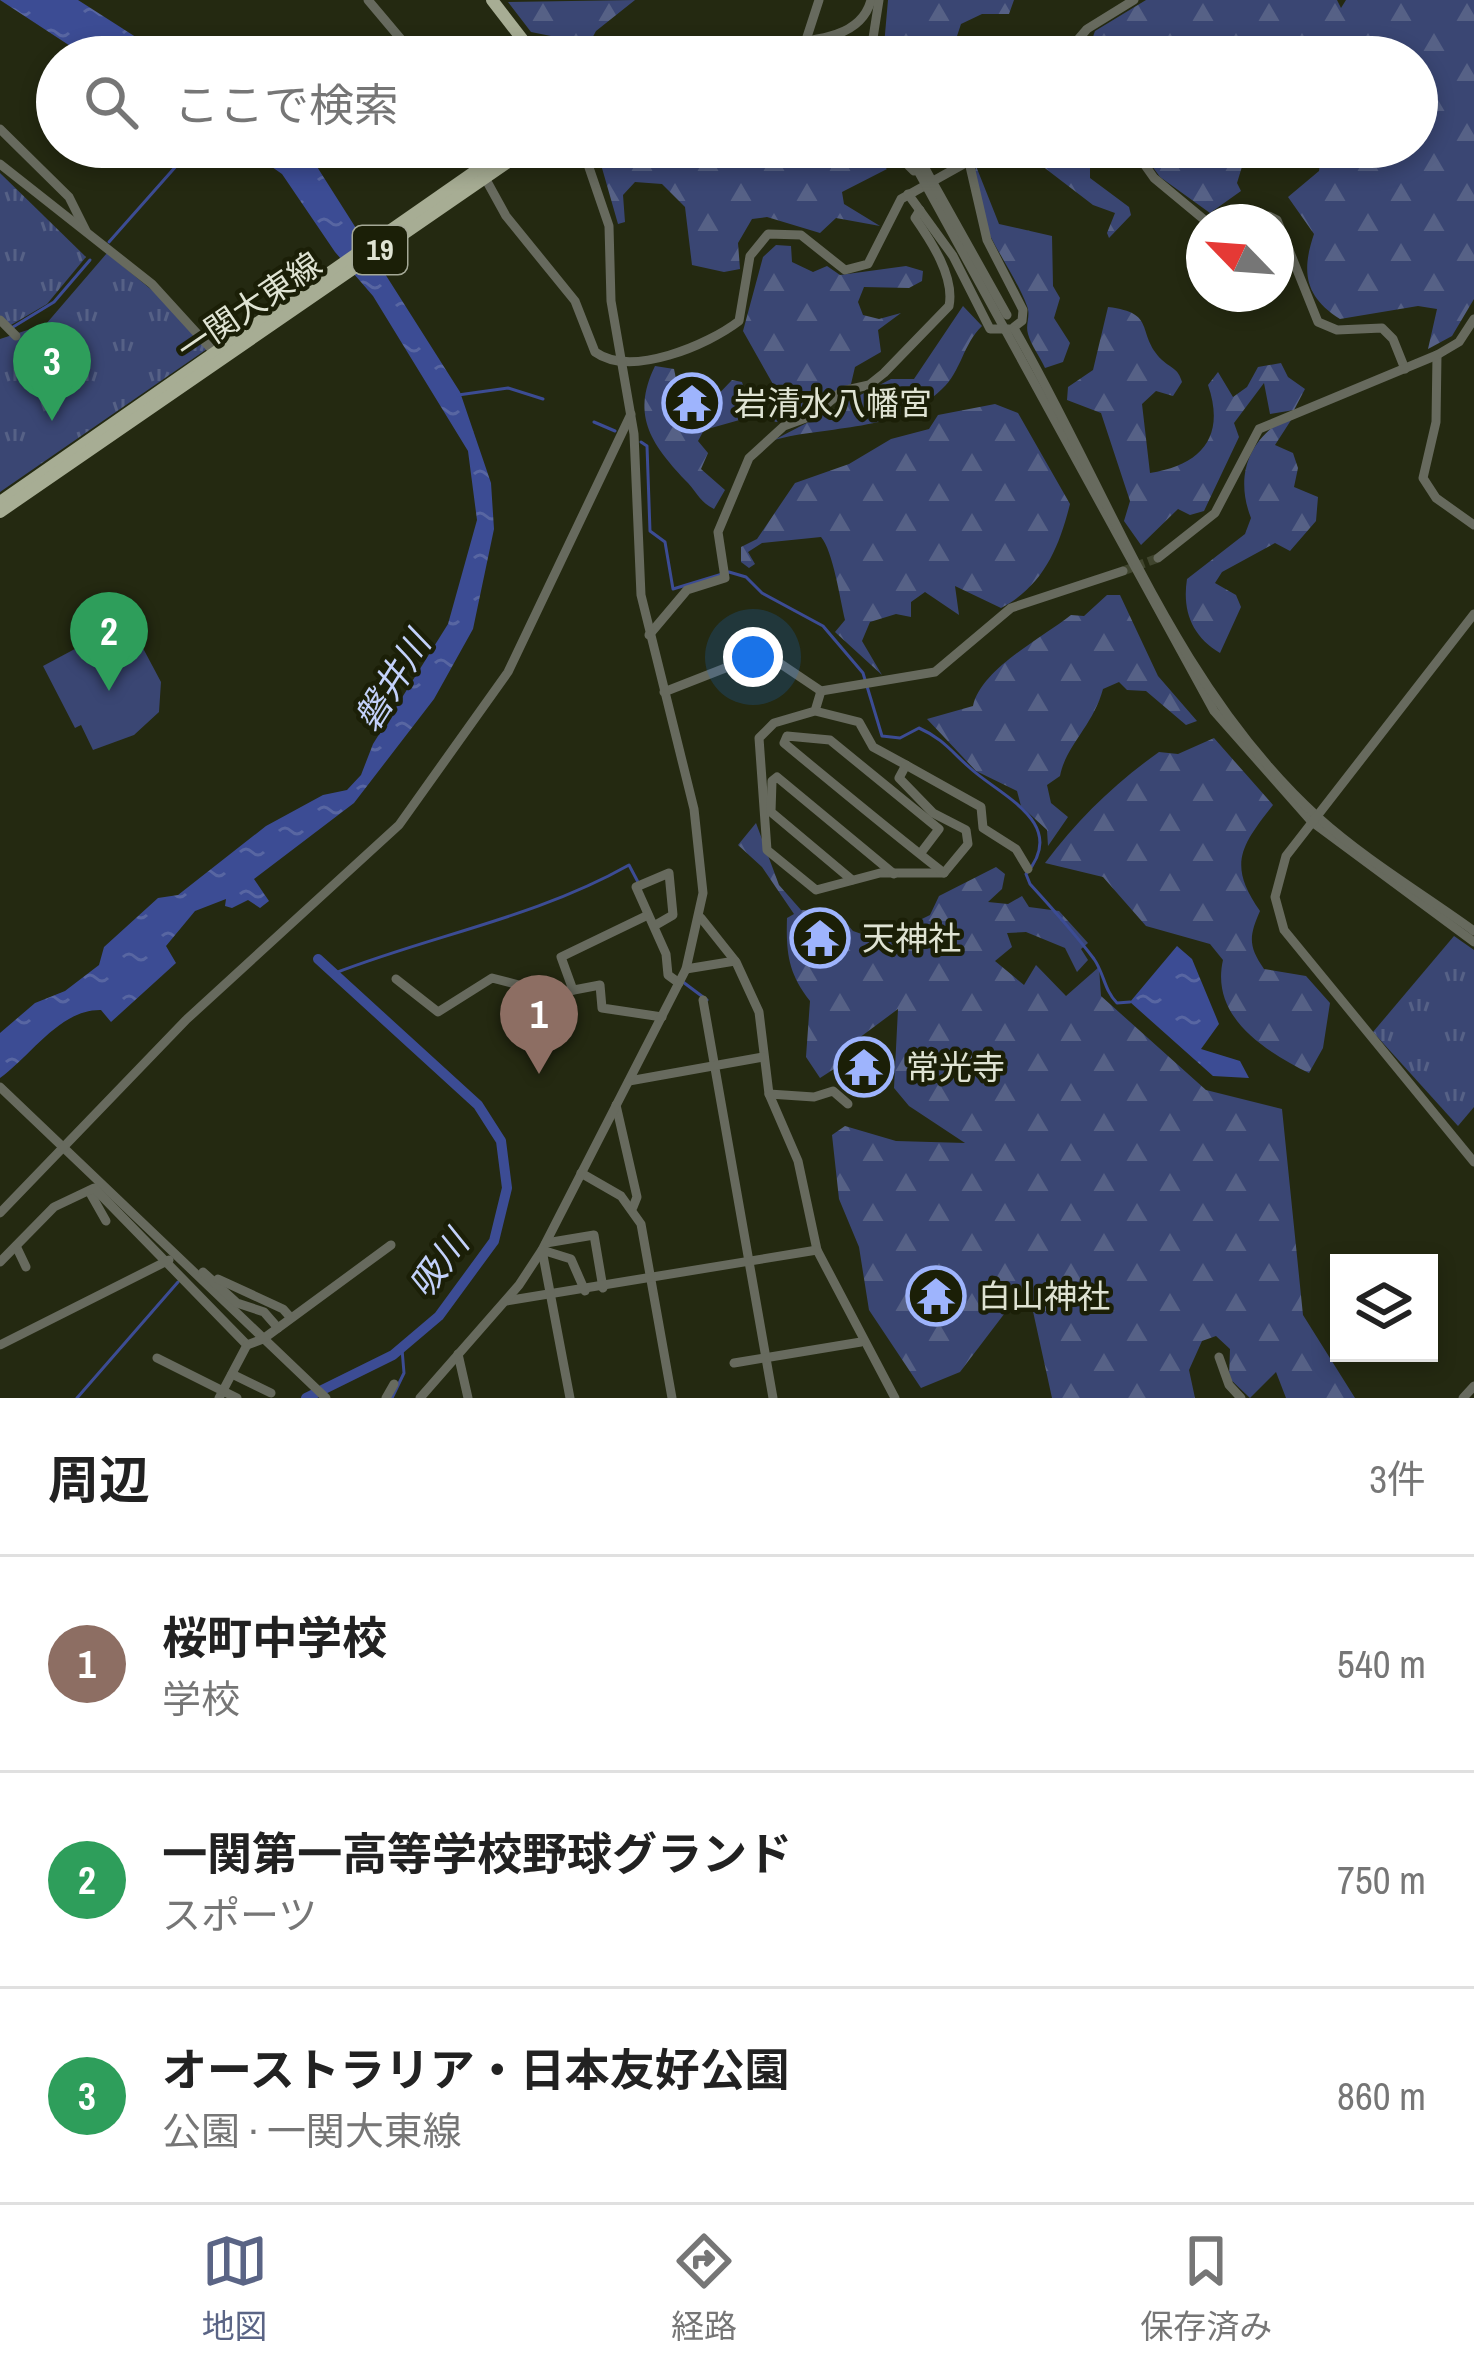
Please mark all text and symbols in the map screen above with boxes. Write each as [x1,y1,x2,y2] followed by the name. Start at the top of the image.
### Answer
[36,36,1438,168] search box
[78,69,144,135] icon: search
[174,74,399,135] text: ここで検索
[1186,204,1294,312] north arrow
[353,226,407,274] road number: 19
[168,242,330,370] street label: 一関大東線
[13,322,91,421] pin: 3
[661,372,723,434] temple icon: 岩清水八幡宮
[734,381,932,425] place label: 岩清水八幡宮
[70,592,148,691] pin: 2
[343,619,443,740] water label: 磐井川
[723,627,783,687] your location
[789,907,851,969] temple icon: 天神社
[862,916,961,960] place label: 天神社
[500,975,578,1074] pin: 1
[833,1036,895,1098] temple icon: 常光寺
[906,1045,1005,1089] place label: 常光寺
[397,1218,481,1307] water label: 吸川
[1330,1254,1438,1362] map controls
[1330,1254,1438,1362] button: layers
[905,1265,967,1327] temple icon: 白山神社
[978,1274,1110,1318] place label: 白山神社
[48,1445,150,1514] text: 周辺
[1369,1453,1426,1505] text: 3件
[162,1607,387,1668] text: 桜町中学校
[78,1638,96,1690] text: 1
[1337,1638,1426,1690] text: 540 m
[162,1673,240,1725] text: 学校
[162,1823,792,1884] text: 一関第一高等学校野球グランド
[78,1854,96,1906] text: 2
[1337,1854,1426,1906] text: 750 m
[162,1889,317,1941] text: スポーツ
[162,2039,790,2100] text: オーストラリア・日本友好公園
[78,2070,96,2122] text: 3
[1337,2070,1426,2122] text: 860 m
[162,2105,462,2157] text: 公園 · 一関大東線
[202,2228,268,2348] tab: 地図
[671,2228,737,2348] tab: 経路
[1140,2228,1272,2348] tab: 保存済み

